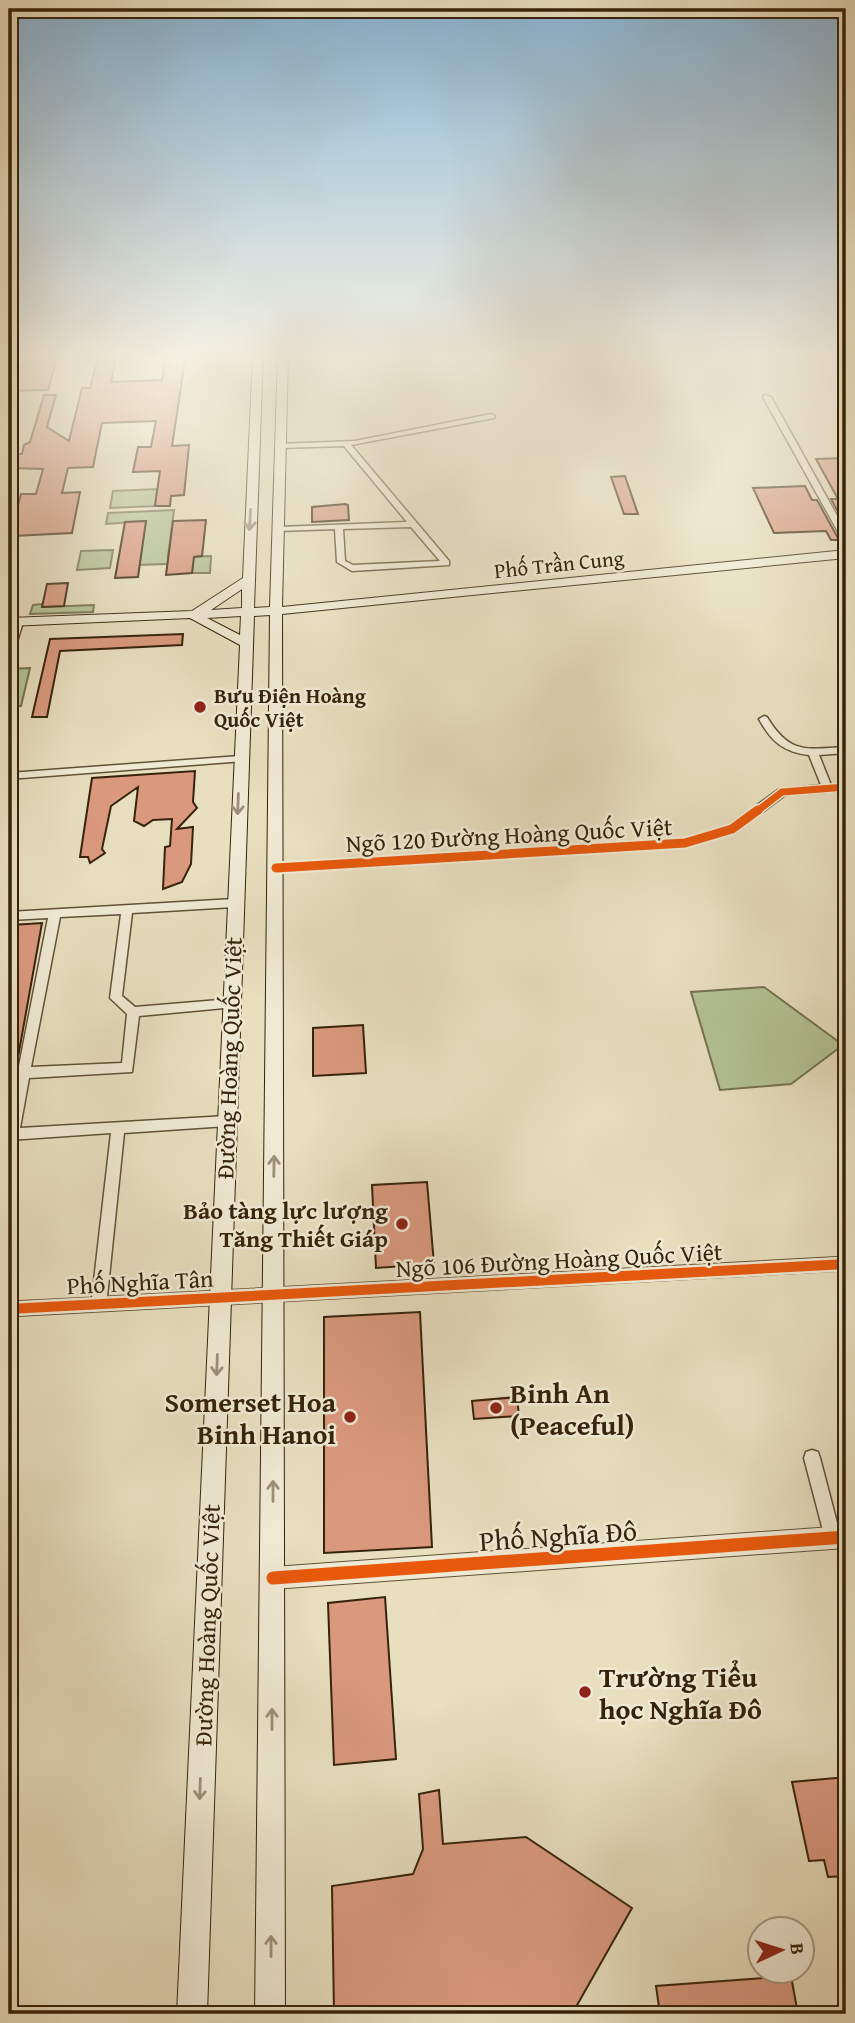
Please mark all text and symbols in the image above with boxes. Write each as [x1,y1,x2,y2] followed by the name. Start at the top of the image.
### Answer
[244,508,257,531] one-way arrow
[493,542,626,586] street label: Phố Trần Cung
[214,680,367,735] place label: Bưu Điện Hoàng Quốc Việt
[192,699,208,715] marker: Bưu Điện Hoàng Quốc Việt
[232,792,245,815] one-way arrow
[345,809,674,861] street label: Ngõ 120 Đường Hoàng Quốc Việt
[207,936,251,1180] street label: Đường Hoàng Quốc Việt
[268,1154,281,1177] one-way arrow
[183,1193,388,1256] place label: Bảo tàng lực lượng Tăng Thiết Giáp
[394,1216,410,1232] marker: Bảo tàng lực lượng Tăng Thiết Giáp
[395,1234,724,1286] street label: Ngõ 106 Đường Hoàng Quốc Việt
[66,1261,215,1303] street label: Phố Nghĩa Tân
[211,1354,224,1377] one-way arrow
[510,1372,634,1445] place label: Binh An (Peaceful)
[165,1381,337,1454] place label: Somerset Hoa Binh Hanoi
[488,1400,504,1416] marker: Binh An (Peaceful)
[342,1409,358,1425] marker: Somerset Hoa Binh Hanoi
[266,1480,280,1503] one-way arrow
[185,1503,229,1747] street label: Đường Hoàng Quốc Việt
[478,1509,638,1561] street label: Phố Nghĩa Đô
[599,1656,762,1729] place label: Trường Tiểu học Nghĩa Đô
[577,1684,593,1700] marker: Trường Tiểu học Nghĩa Đô
[265,1707,279,1730] one-way arrow
[194,1777,207,1800] one-way arrow
[746,1914,816,1984] north arrow
[264,1935,278,1958] one-way arrow
[784,1942,812,1956] text: B

